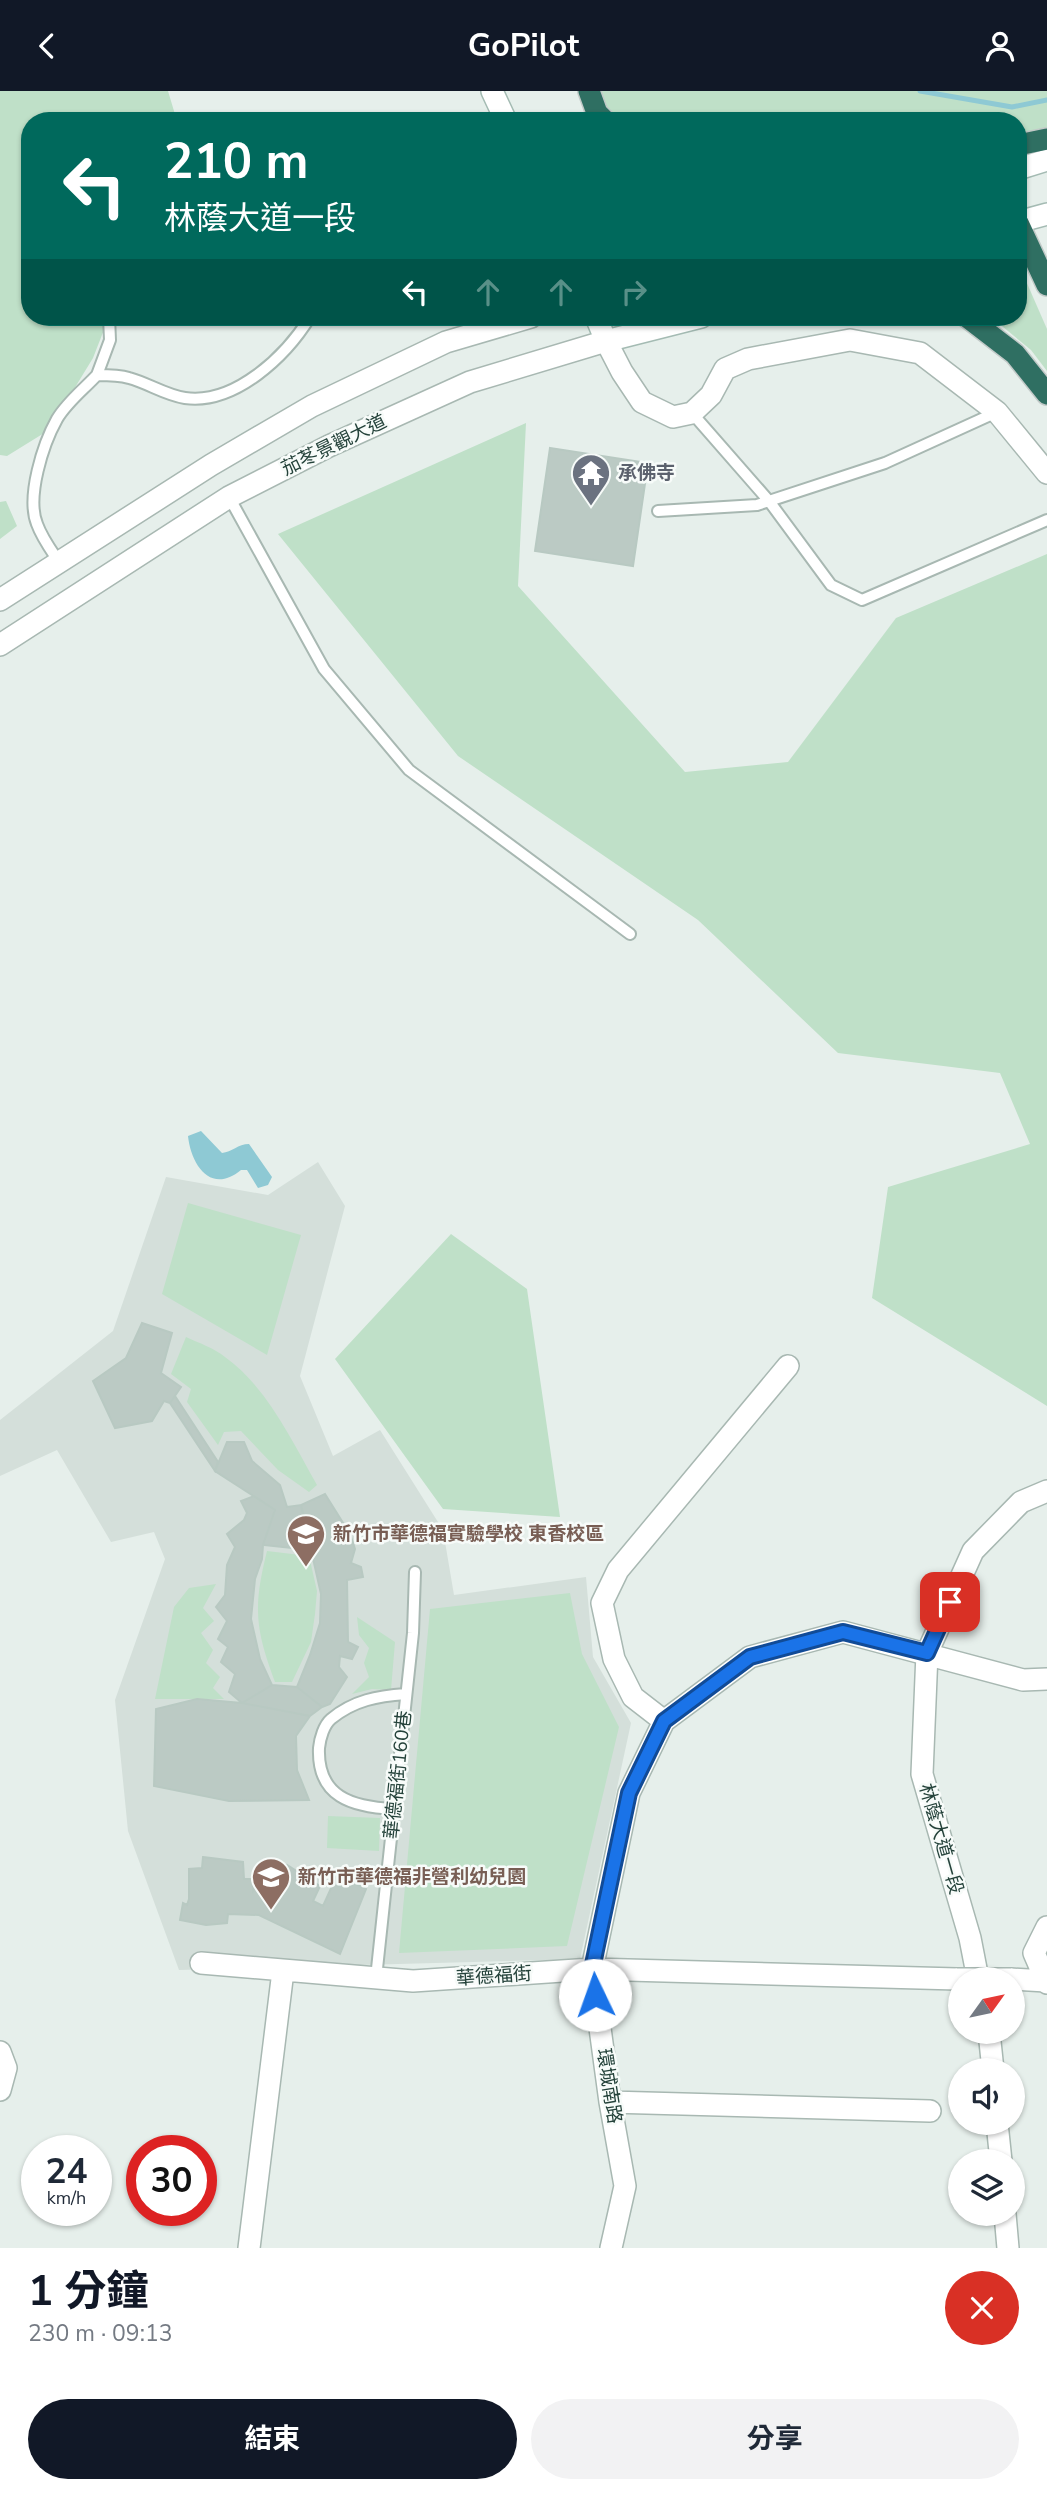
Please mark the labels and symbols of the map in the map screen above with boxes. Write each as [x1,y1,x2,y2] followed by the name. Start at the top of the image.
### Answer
[277,408,391,482] street label: 茄苳景觀大道
[570,452,612,507] temple icon: 承佛寺
[618,460,675,486] place label: 承佛寺
[285,1513,327,1568] school or university icon: 新竹市華德福實驗學校 東香校區
[333,1521,604,1547] place label: 新竹市華德福實驗學校 東香校區
[920,1572,980,1632] pin
[378,1709,418,1841] street label: 華德福街160巷
[913,1781,969,1897] street label: 林蔭大道一段
[250,1856,292,1911] school or university icon: 新竹市華德福非營利幼兒園
[298,1864,526,1890] place label: 新竹市華德福非營利幼兒園
[558,1958,632,2032] position arrow
[455,1960,533,1992] street label: 華德福街
[948,1967,1026,2044] north arrow
[590,2046,628,2126] street label: 環城南路
[126,2135,217,2226] speed limit sign: 30

